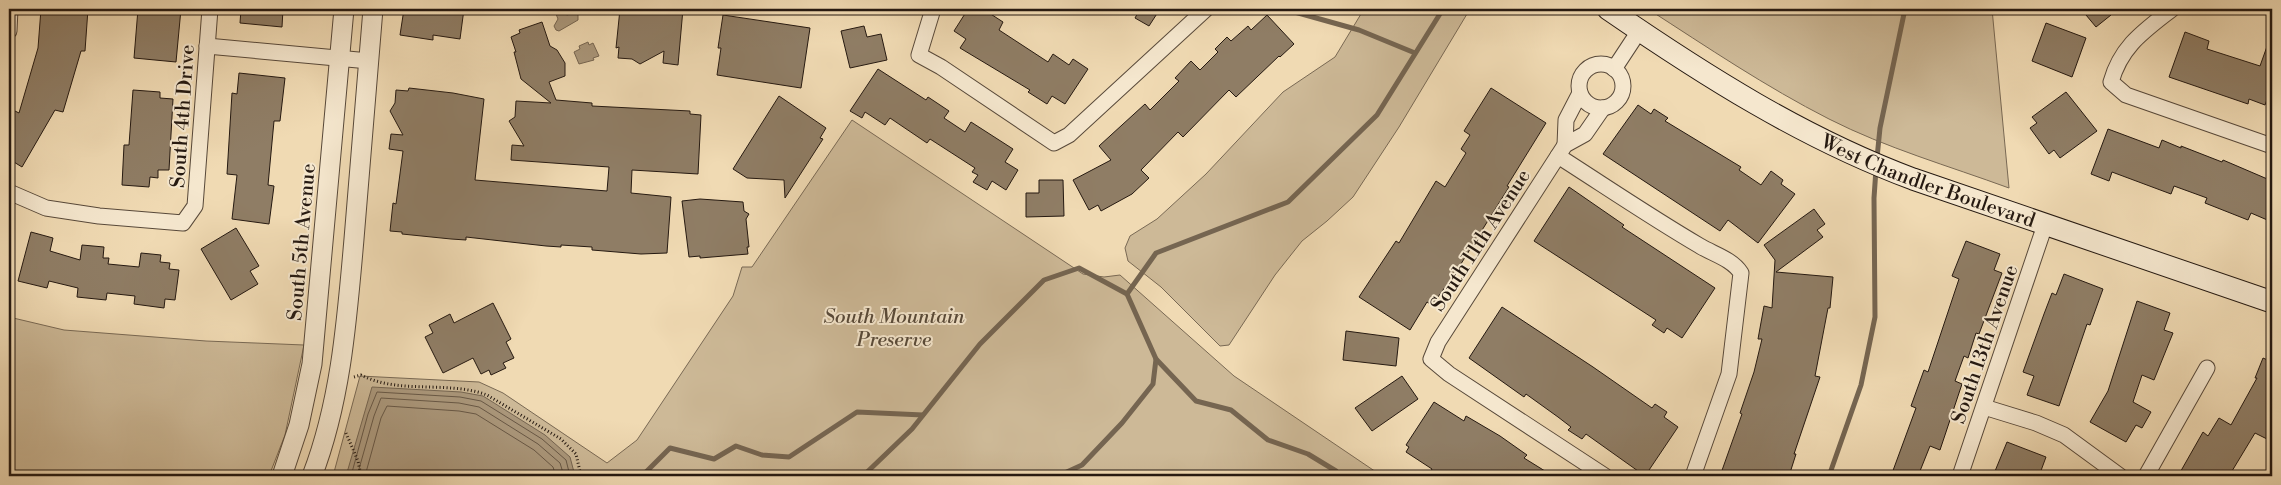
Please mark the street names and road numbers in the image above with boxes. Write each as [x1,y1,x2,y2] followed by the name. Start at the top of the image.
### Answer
[166,44,201,189] street label: South 4th Drive
[1815,129,2039,234] street label: West Chandler Boulevard
[283,162,322,322] street label: South 5th Avenue
[1426,165,1537,317] street label: South 11th Avenue
[1947,262,2024,427] street label: South 13th Avenue

